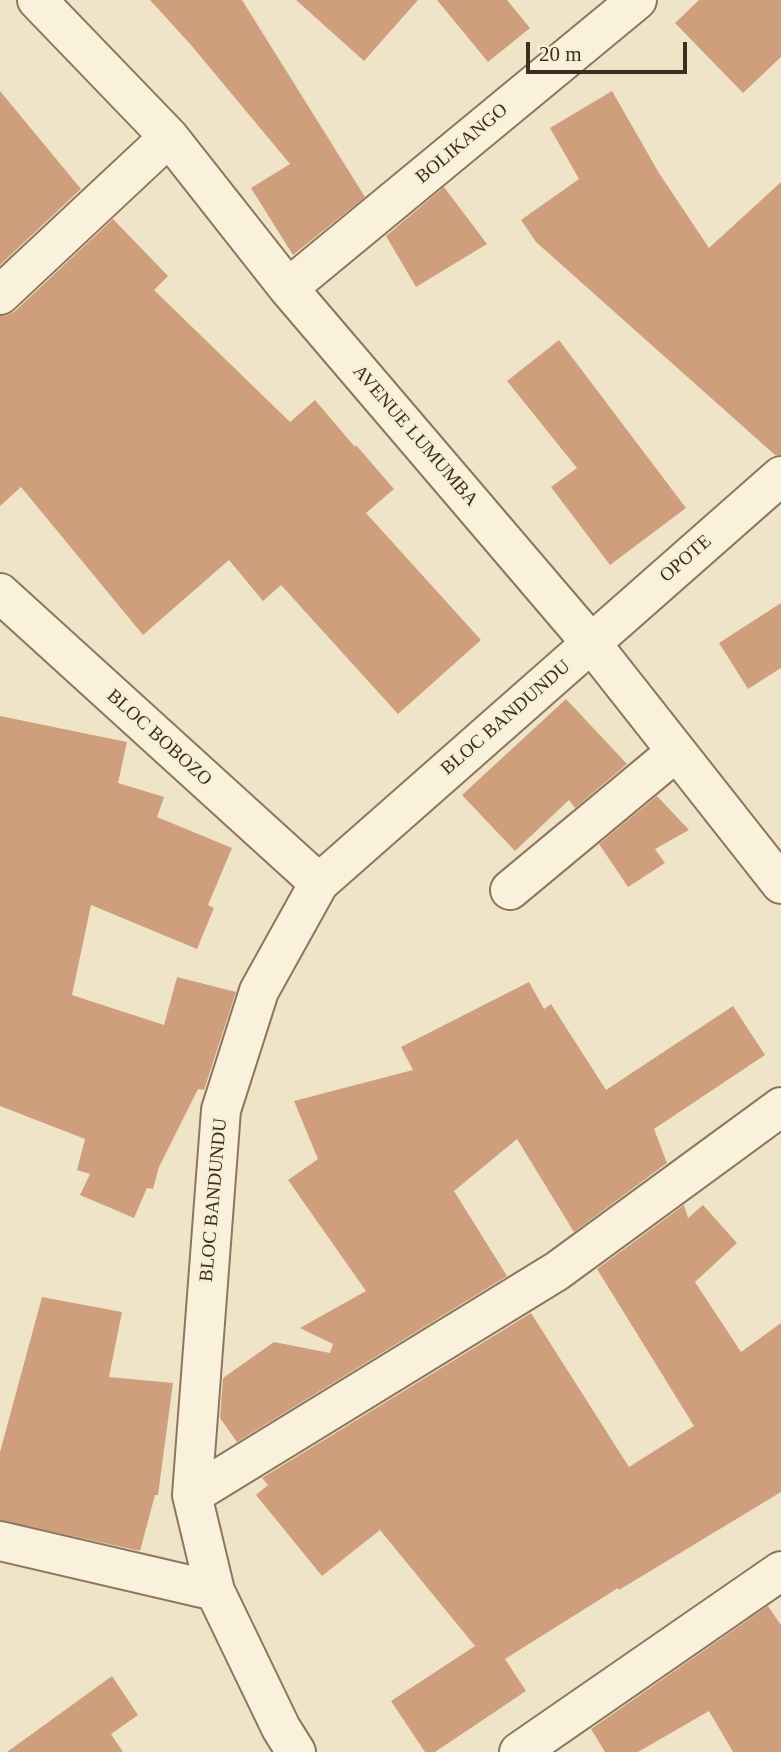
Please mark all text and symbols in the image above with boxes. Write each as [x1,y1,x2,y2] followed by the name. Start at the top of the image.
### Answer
[529,28,690,72] scale bar
[539,42,582,66] text: 20 m
[411,99,513,189] street label: BOLIKANGO
[347,361,483,511] street label: AVENUE LUMUMBA
[655,530,717,588] street label: OPOTE
[437,656,575,780] street label: BLOC BANDUNDU
[102,685,216,791] street label: BLOC BOBOZO
[195,1117,233,1283] street label: BLOC BANDUNDU

